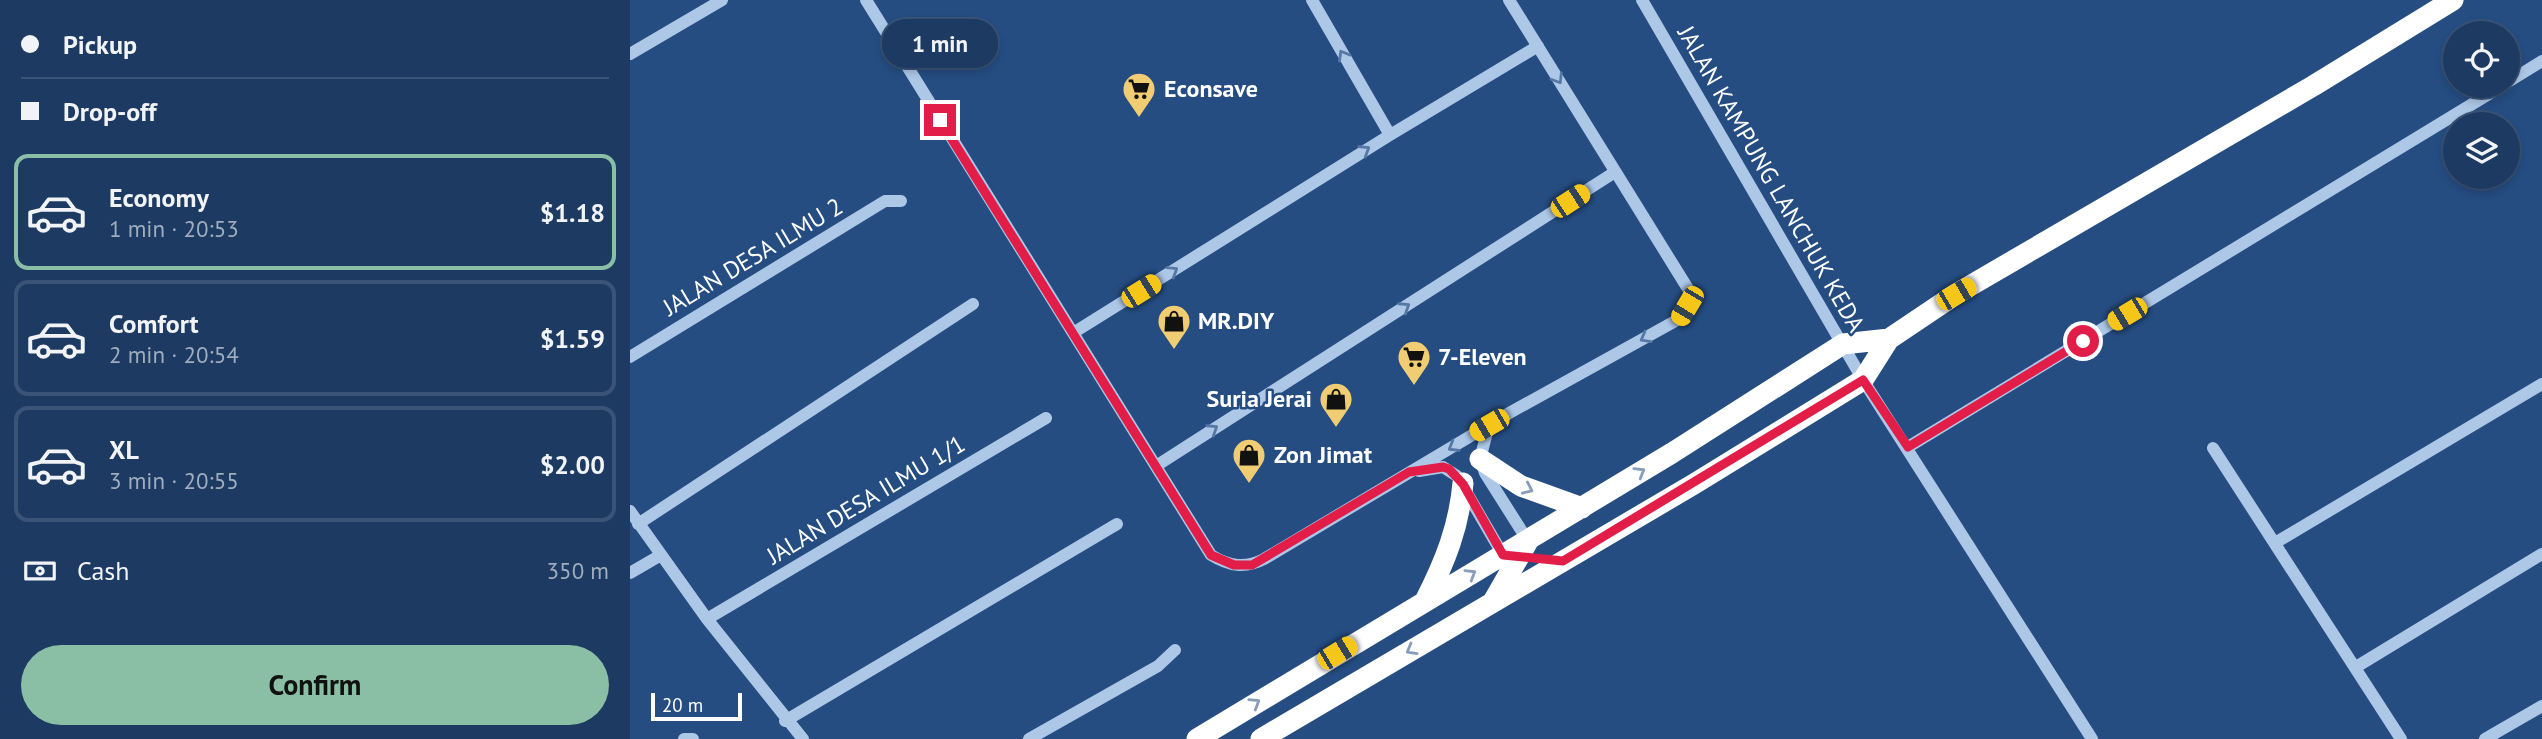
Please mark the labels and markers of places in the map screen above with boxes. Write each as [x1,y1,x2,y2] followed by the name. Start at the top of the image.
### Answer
[1120,70,1158,119] supermarket icon: Econsave
[1164,73,1258,104] place label: Econsave
[1155,302,1193,351] shop icon: MR.DIY
[1198,305,1275,336] place label: MR.DIY
[1395,338,1433,387] supermarket icon: 7-Eleven
[1438,341,1527,372] place label: 7-Eleven
[1317,380,1355,429] shop icon: Suria Jerai
[1207,383,1312,414] place label: Suria Jerai
[1230,436,1268,485] shop icon: Zon Jimat
[1274,439,1373,470] place label: Zon Jimat

